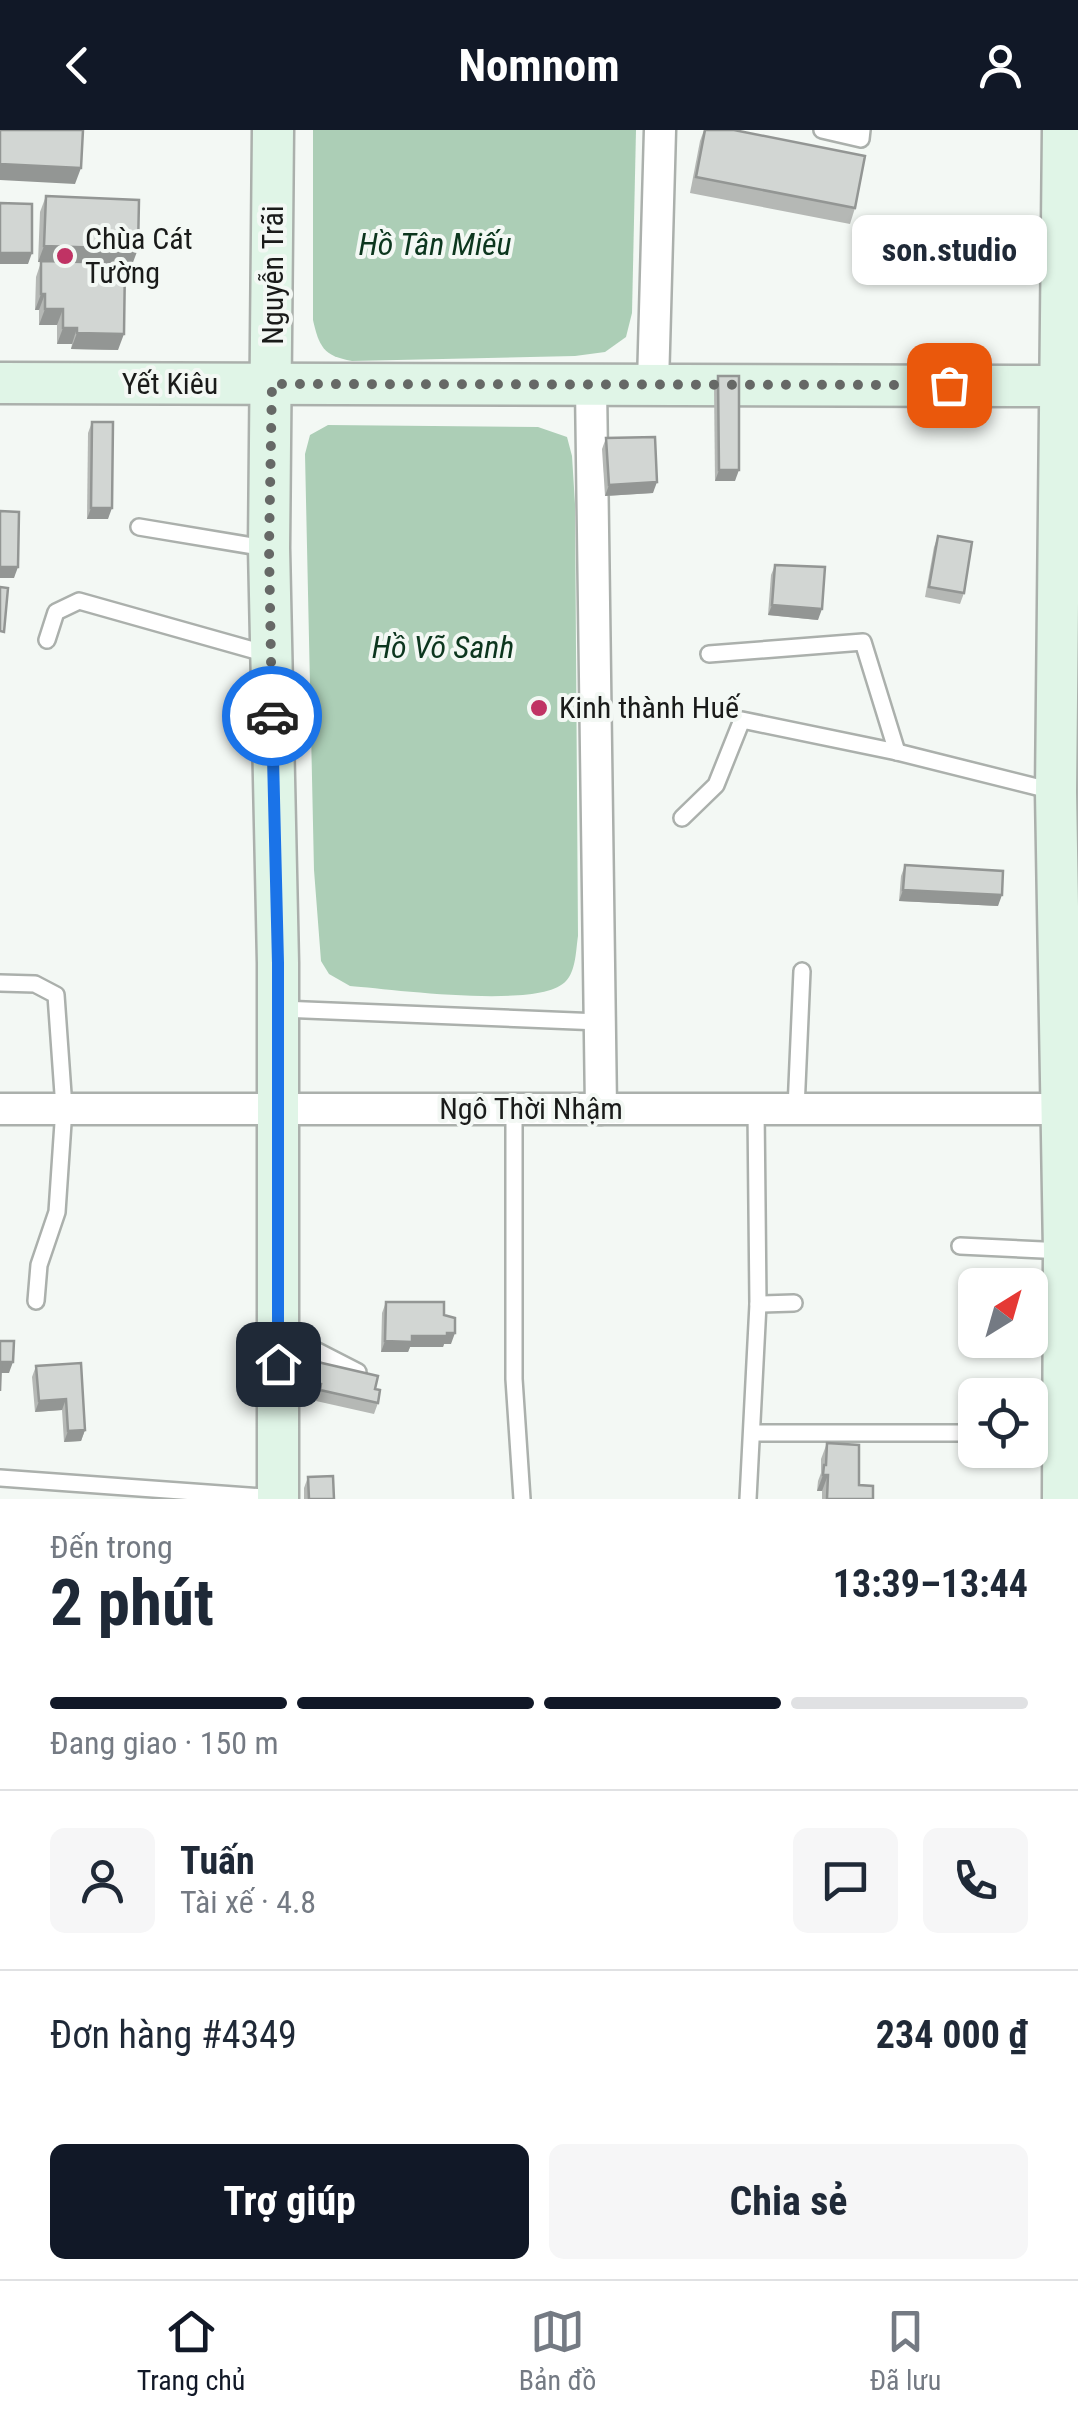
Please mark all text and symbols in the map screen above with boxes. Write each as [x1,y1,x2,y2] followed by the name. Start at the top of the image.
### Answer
[50,38,105,93] icon: back
[973,38,1028,93] icon: person
[458,39,620,92] text: Nomnom
[255,205,290,345] street label: Nguyễn Trãi
[852,215,1046,285] callout: son.studio
[85,221,193,290] place label: Chùa Cát Tường
[358,225,512,263] water label: Hồ Tân Miếu
[882,231,1017,269] text: son.studio
[54,245,76,267] marker: Chùa Cát Tường
[907,343,992,428] pin
[922,358,977,413] icon: bag
[122,366,218,401] street label: Yết Kiêu
[372,628,514,666] water label: Hồ Võ Sanh
[222,666,322,766] courier
[245,689,300,744] icon: car
[559,690,741,725] place label: Kinh thành Huế
[528,697,550,719] marker: Kinh thành Huế
[439,1091,623,1126] street label: Ngô Thời Nhậm
[958,1268,1048,1358] north arrow
[958,1268,1048,1468] map controls
[236,1322,321,1407] pin
[251,1337,306,1392] icon: home
[958,1378,1048,1468] button: locate
[50,1528,173,1566] text: Đến trong
[833,1562,1028,1606] text: 13:39–13:44
[50,1565,214,1641] text: 2 phút
[50,1724,279,1762] text: Đang giao · 150 m
[50,1828,155,1933] button: person
[793,1828,898,1933] button: chat
[923,1828,1028,1933] button: phone
[180,1839,255,1883] text: Tuấn
[180,1883,316,1921] text: Tài xế · 4.8
[50,2013,297,2057] text: Đơn hàng #4349
[876,2013,1028,2057] text: 234 000 ₫
[50,2144,529,2259] button: Trợ giúp
[549,2144,1028,2259] button: Chia sẻ
[137,2304,245,2397] tab: Trang chủ
[519,2304,596,2397] tab: Bản đồ
[870,2304,941,2397] tab: Đã lưu

